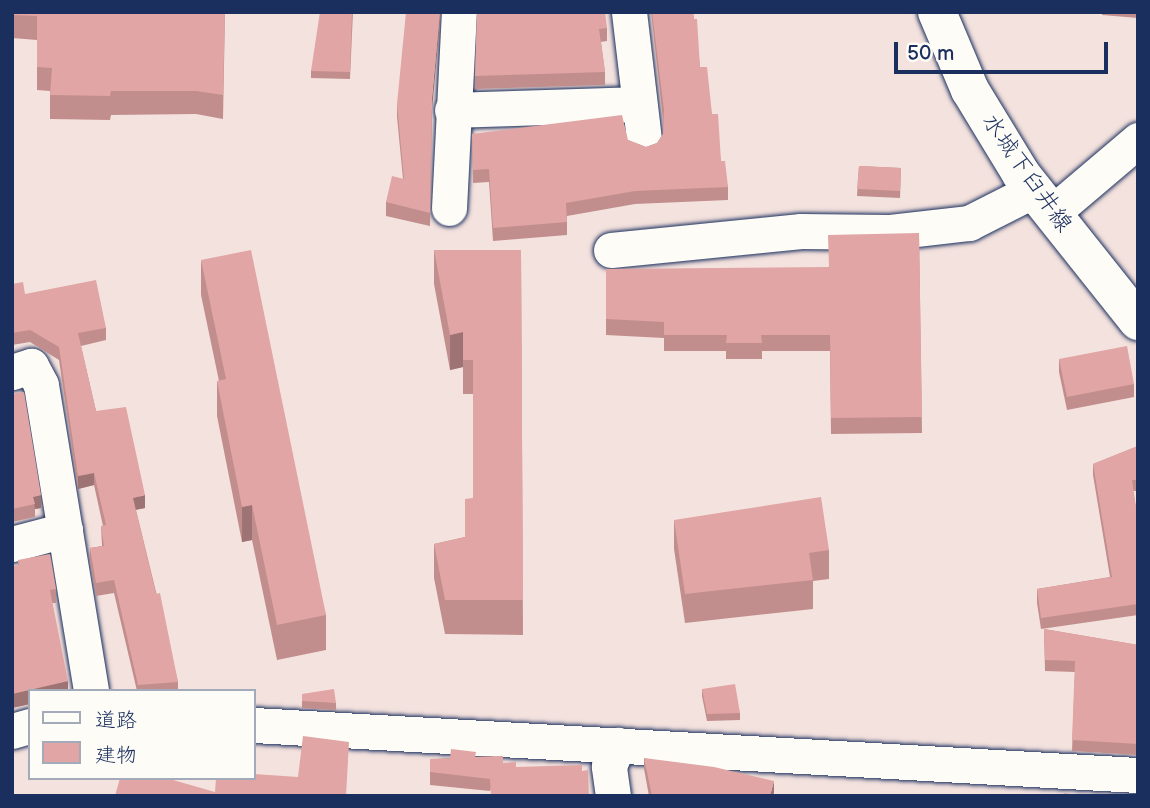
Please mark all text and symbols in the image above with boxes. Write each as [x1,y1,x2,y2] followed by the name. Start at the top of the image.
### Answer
[898,28,1112,72] scale bar
[907,41,954,66] text: 50 m
[976,109,1078,237] street label: 水城下臼井線
[28,689,256,780] legend
[95,708,137,733] text: 道路
[95,743,137,768] text: 建物

